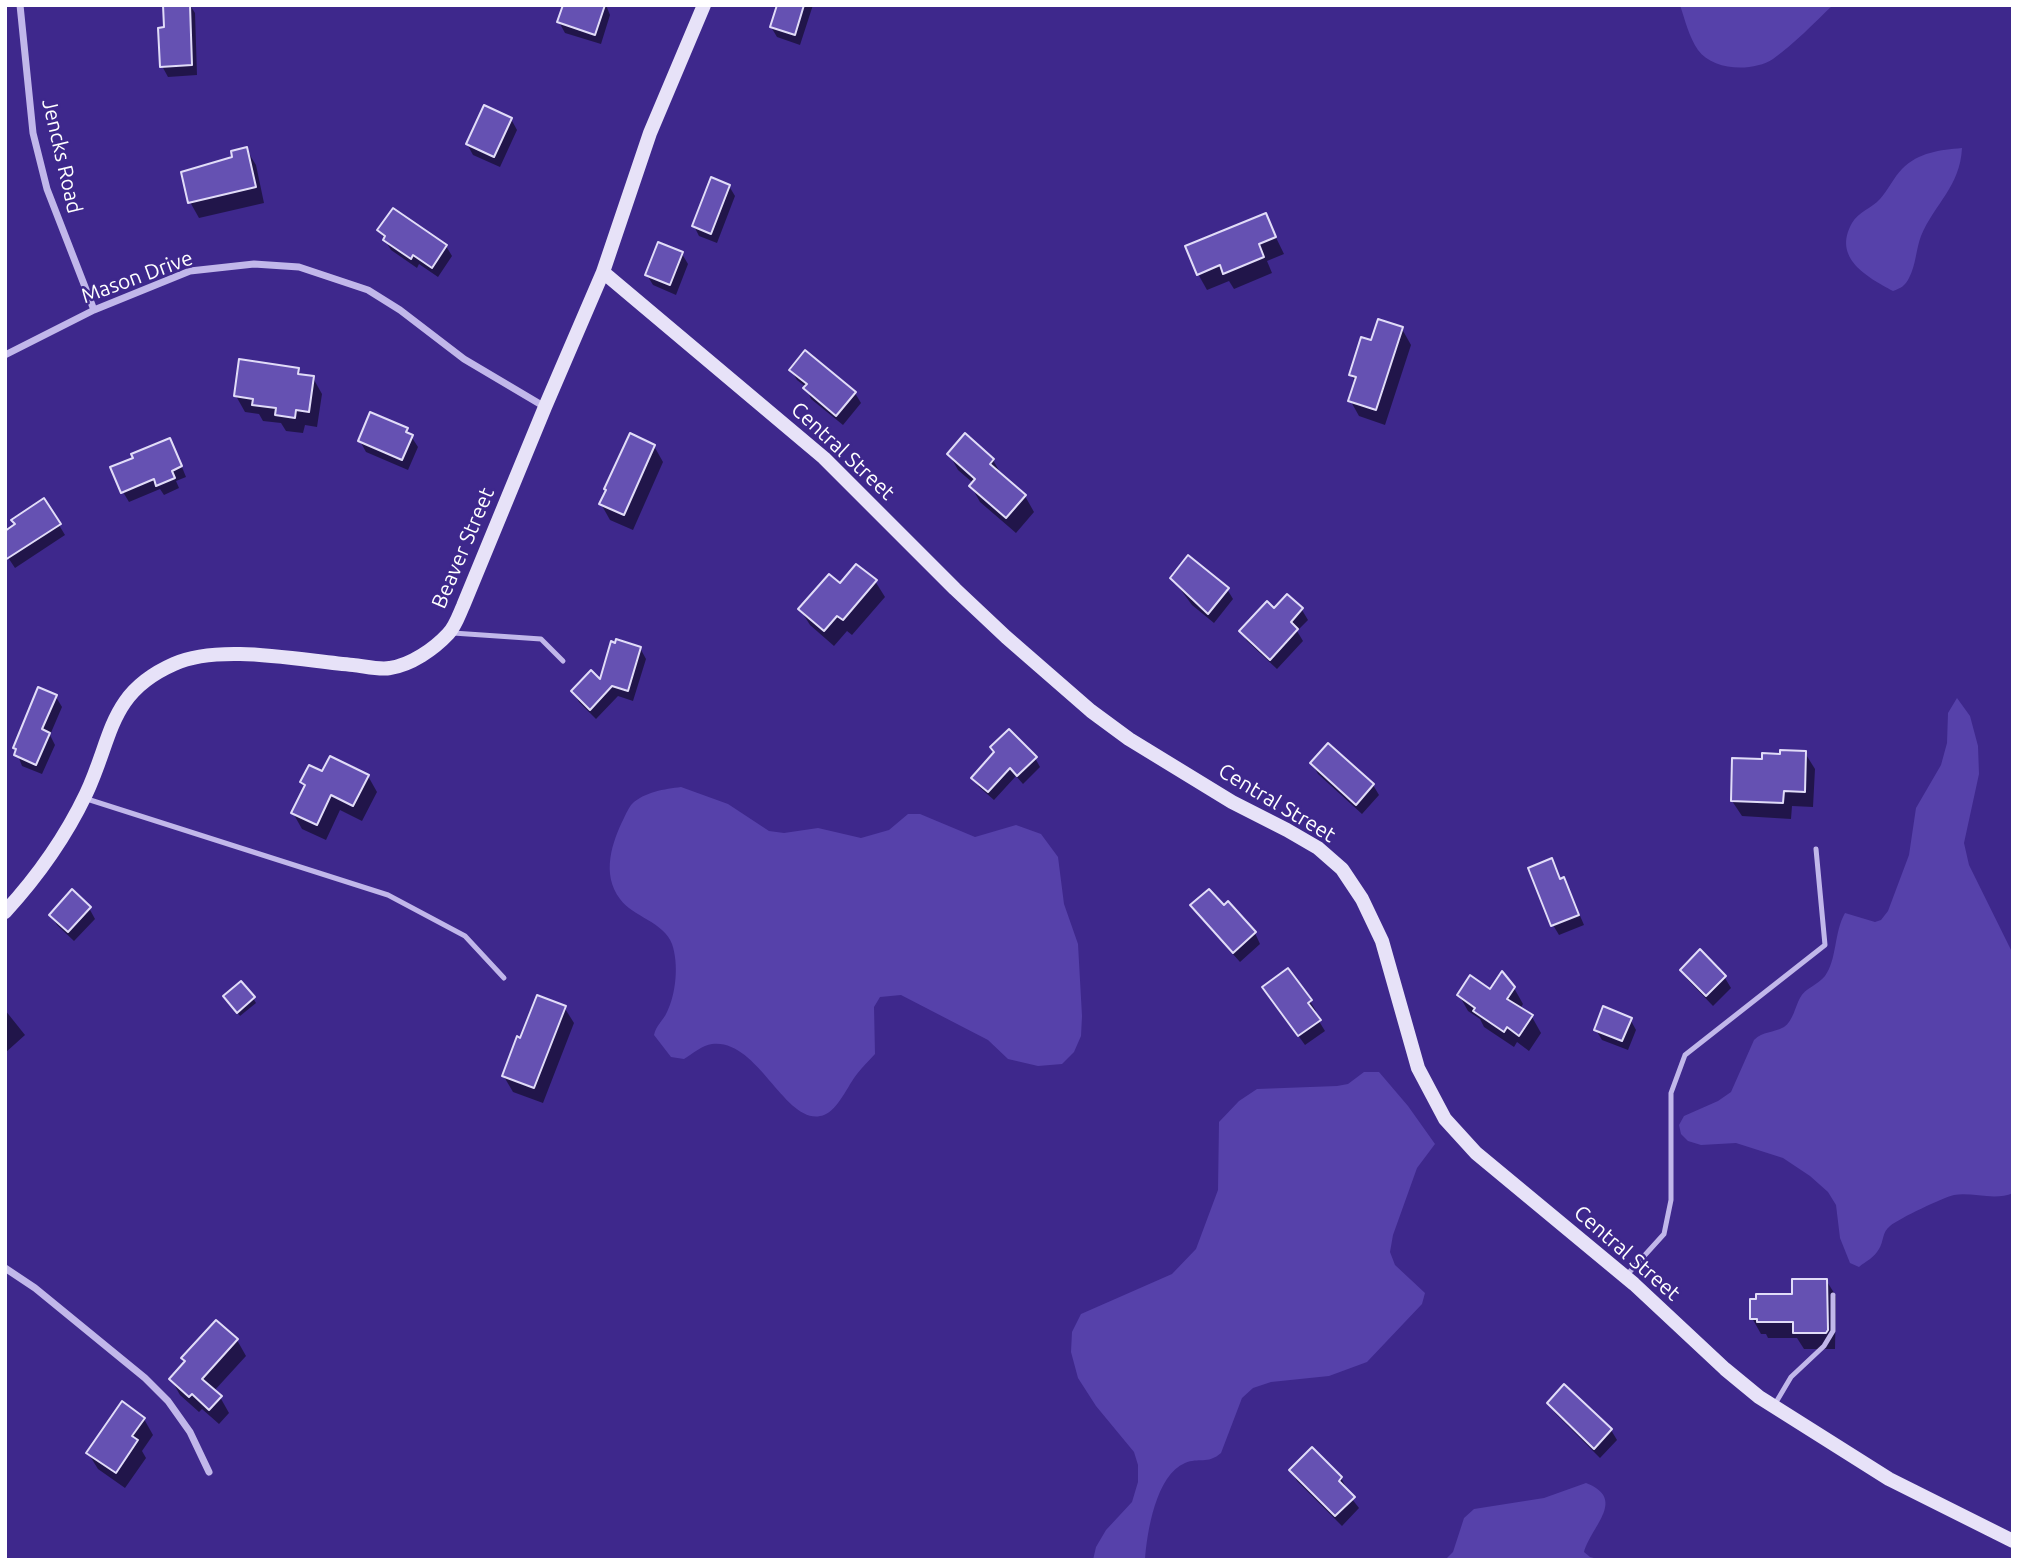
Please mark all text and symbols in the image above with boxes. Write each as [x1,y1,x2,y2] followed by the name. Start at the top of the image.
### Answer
[37,96,87,216] street label: Jencks Road
[78,245,196,309] street label: Mason Drive
[786,397,900,505] street label: Central Street
[426,484,500,612] street label: Beaver Street
[1214,758,1340,848] street label: Central Street
[1569,1200,1685,1306] street label: Central Street

